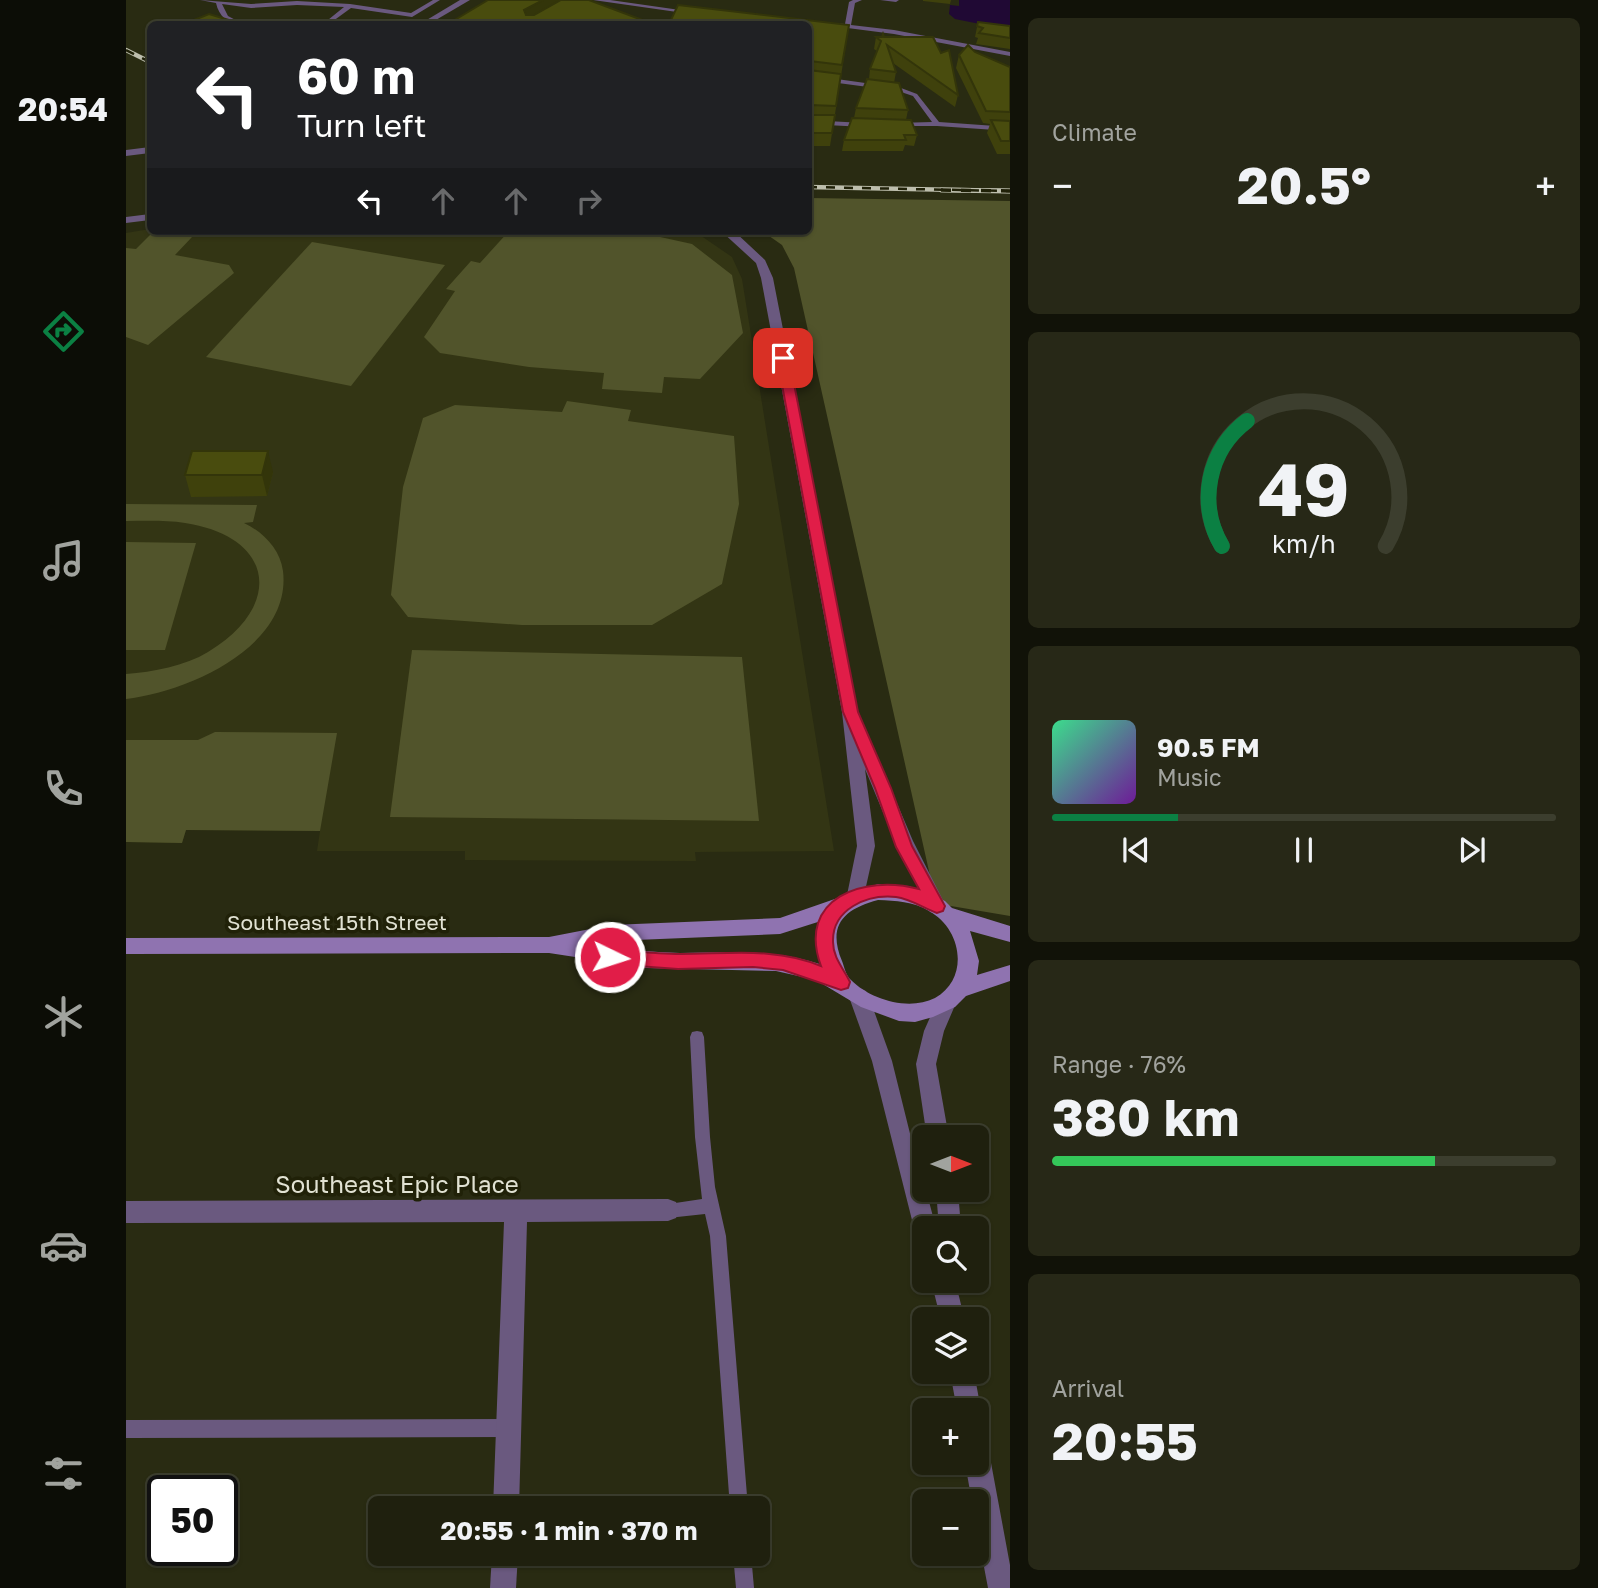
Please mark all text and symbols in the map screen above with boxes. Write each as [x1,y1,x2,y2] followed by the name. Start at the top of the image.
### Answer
[297,46,415,105] text: 60 m
[182,49,273,140] icon: left
[18,90,108,128] text: 20:54
[297,106,426,144] text: Turn left
[1052,118,1137,146] text: Climate
[1237,153,1371,215] text: 20.5°
[1052,163,1073,208] text: −
[1535,163,1556,208] text: +
[351,182,389,220] icon: left
[424,182,462,220] icon: ahead
[497,182,535,220] icon: ahead
[570,182,608,220] icon: right
[39,307,88,356] icon: directions
[753,328,813,388] pin
[764,339,802,377] icon: arrive
[1258,445,1350,532] text: 49
[1272,528,1336,559] text: km/h
[39,536,88,585] icon: music
[1157,732,1260,763] text: 90.5 FM
[1157,763,1222,791] text: Music
[39,764,88,813] icon: phone
[1117,831,1155,869] icon: previous
[1285,831,1323,869] icon: pause
[1453,831,1491,869] icon: next
[227,909,447,935] street label: Southeast 15th Street
[573,920,647,994] position arrow
[39,992,88,1041] icon: climate
[1052,1050,1186,1078] text: Range · 76%
[1052,1085,1239,1147] text: 380 km
[912,1125,989,1202] north arrow
[912,1125,989,1566] map controls
[275,1169,519,1198] street label: Southeast Epic Place
[912,1216,989,1293] button: search
[39,1221,88,1270] icon: car
[912,1307,989,1384] button: layers
[1052,1374,1124,1402] text: Arrival
[912,1398,989,1475] button: +
[1052,1409,1198,1471] text: 20:55
[39,1449,88,1498] icon: filters
[147,1475,238,1566] speed limit sign: 50
[912,1489,989,1566] button: −
[440,1515,698,1546] text: 20:55 · 1 min · 370 m

